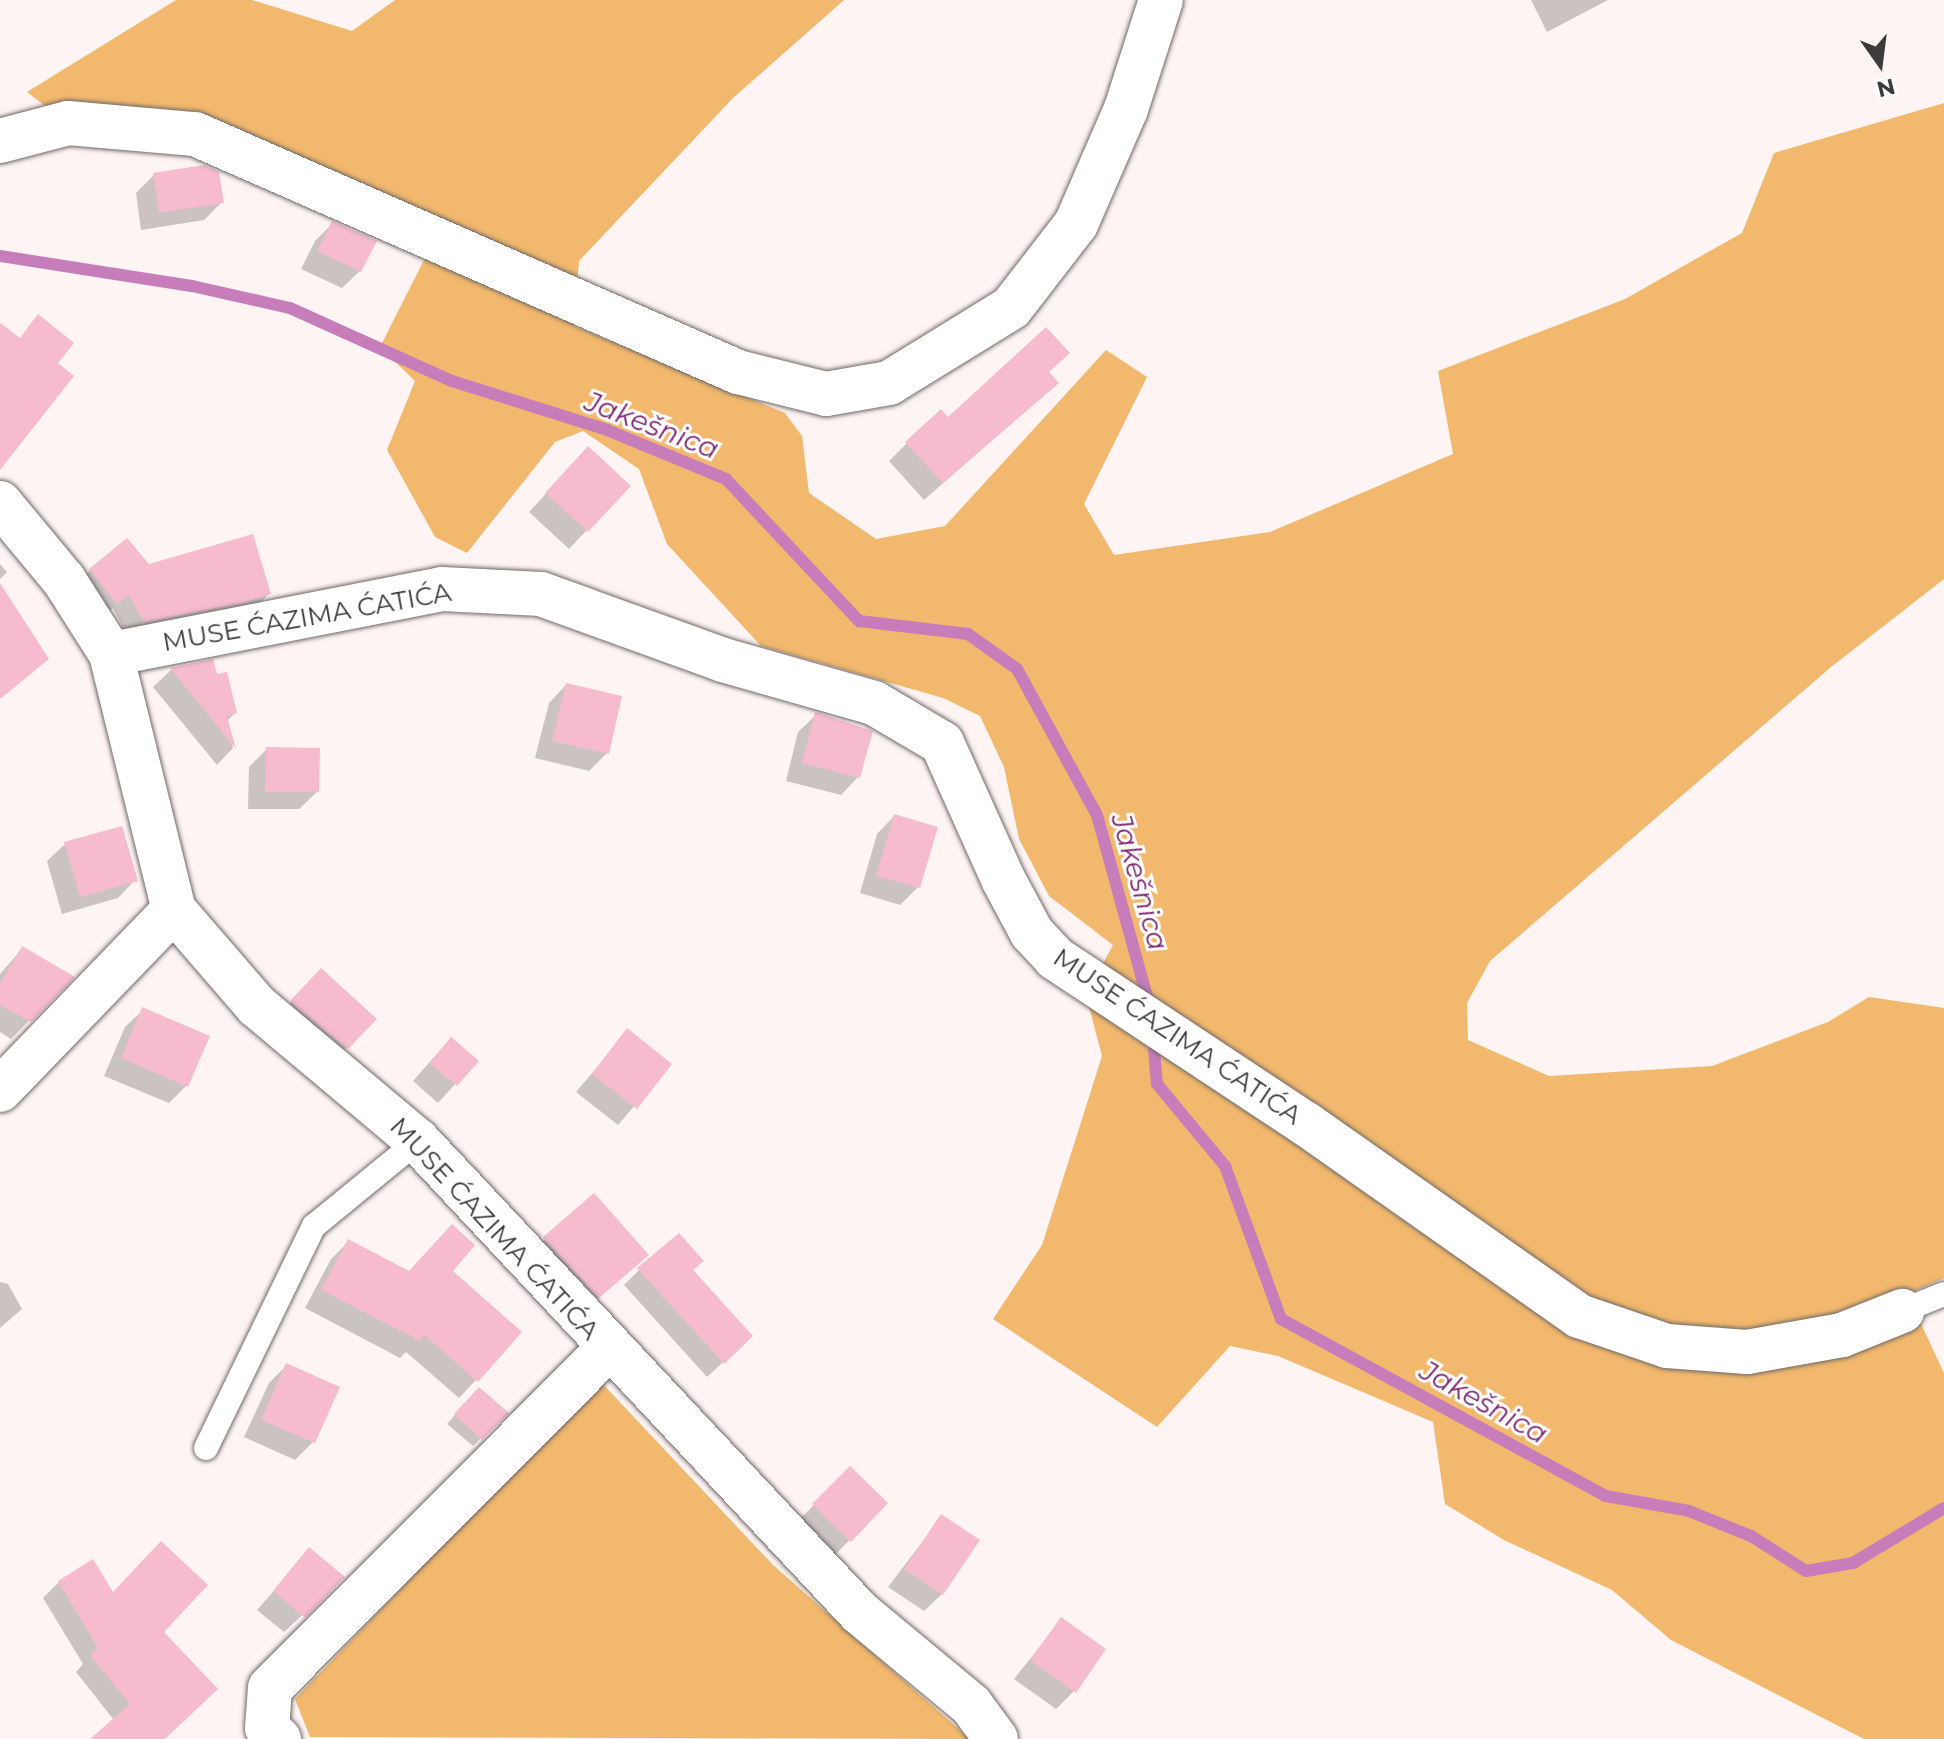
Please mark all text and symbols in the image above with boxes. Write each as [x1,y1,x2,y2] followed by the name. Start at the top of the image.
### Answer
[1840,24,1920,104] north arrow
[1874,73,1898,103] text: N
[581,384,723,466] water label: Jakešnica
[160,577,454,659] street label: MUSE ĆAZIMA ĆATIĆA
[1105,810,1175,954] water label: Jakešnica
[1047,942,1307,1132] street label: MUSE ĆAZIMA ĆATIĆA
[383,1111,605,1347] street label: MUSE ĆAZIMA ĆATIĆA
[1415,1353,1553,1451] water label: Jakešnica

